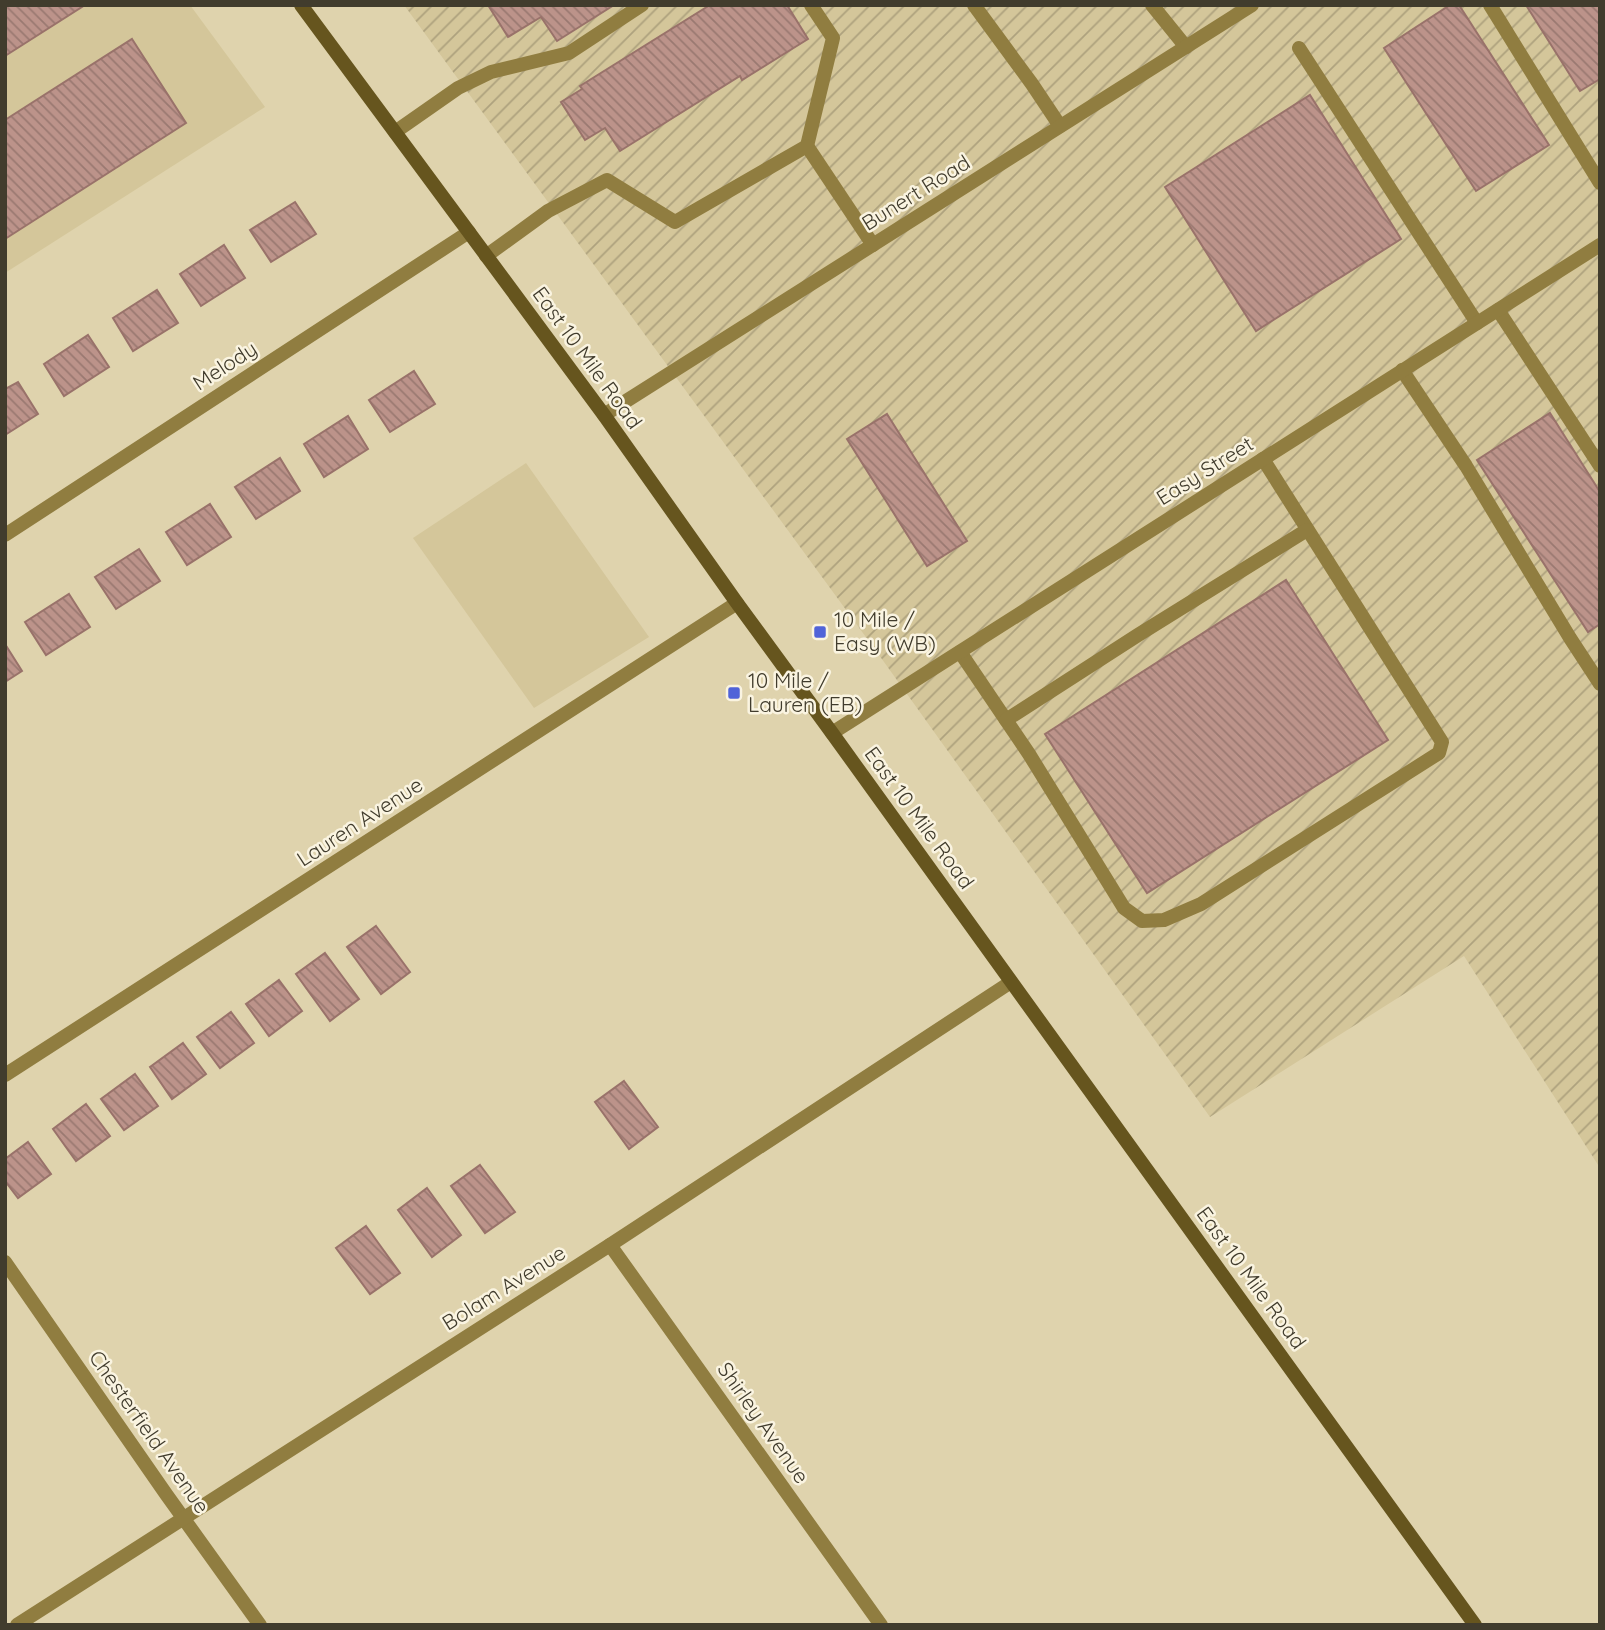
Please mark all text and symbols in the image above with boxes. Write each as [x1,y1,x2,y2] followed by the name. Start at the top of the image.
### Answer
[857,149,974,236] street label: Bunert Road
[527,281,648,434] street label: East 10 Mile Road
[188,335,261,395] street label: Melody
[1151,430,1258,510] street label: Easy Street
[834,606,936,656] place label: 10 Mile / Easy (WB)
[812,624,828,640] marker: 10 Mile / Easy (WB)
[748,667,862,717] place label: 10 Mile / Lauren (EB)
[726,685,742,701] marker: 10 Mile / Lauren (EB)
[859,741,980,894] street label: East 10 Mile Road
[292,771,427,872] street label: Lauren Avenue
[1191,1201,1312,1354] street label: East 10 Mile Road
[437,1239,570,1335] street label: Bolam Avenue
[84,1345,216,1518] street label: Chesterfield Avenue
[712,1357,815,1488] street label: Shirley Avenue

